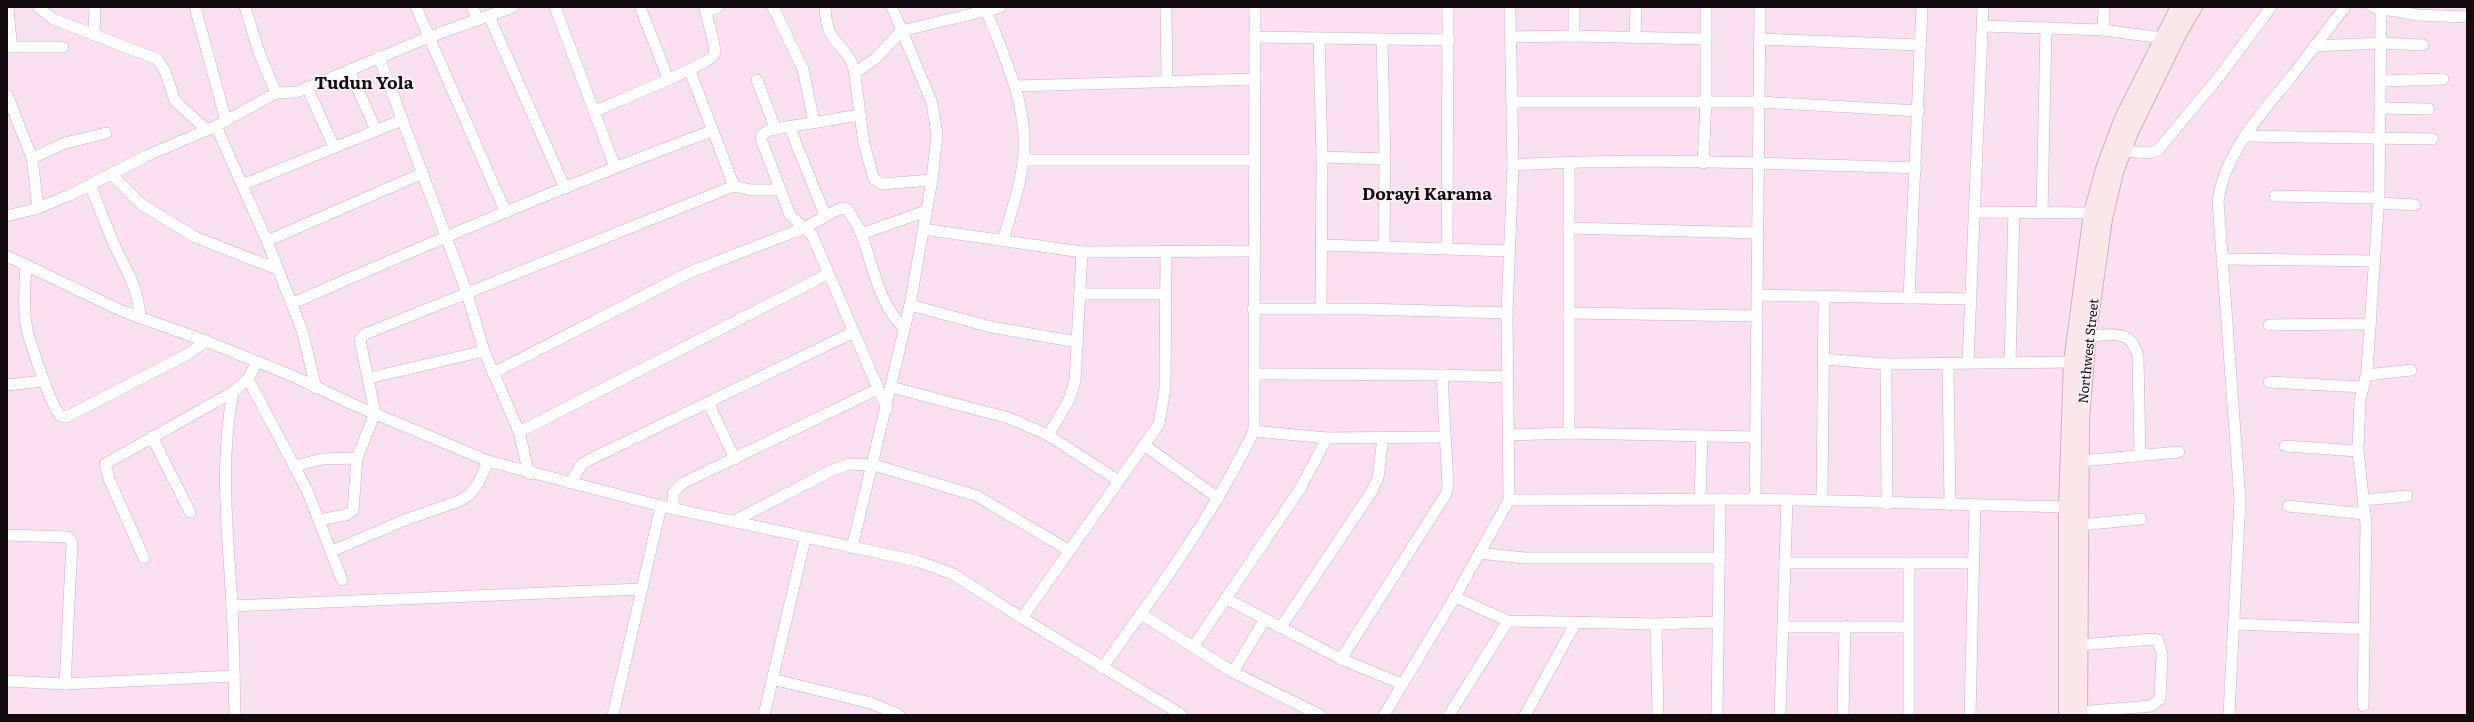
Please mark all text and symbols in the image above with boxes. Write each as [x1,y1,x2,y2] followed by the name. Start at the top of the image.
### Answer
[315,69,414,94] district label: Tudun Yola
[1362,180,1492,205] district label: Dorayi Karama
[2073,297,2103,404] street label: Northwest Street

